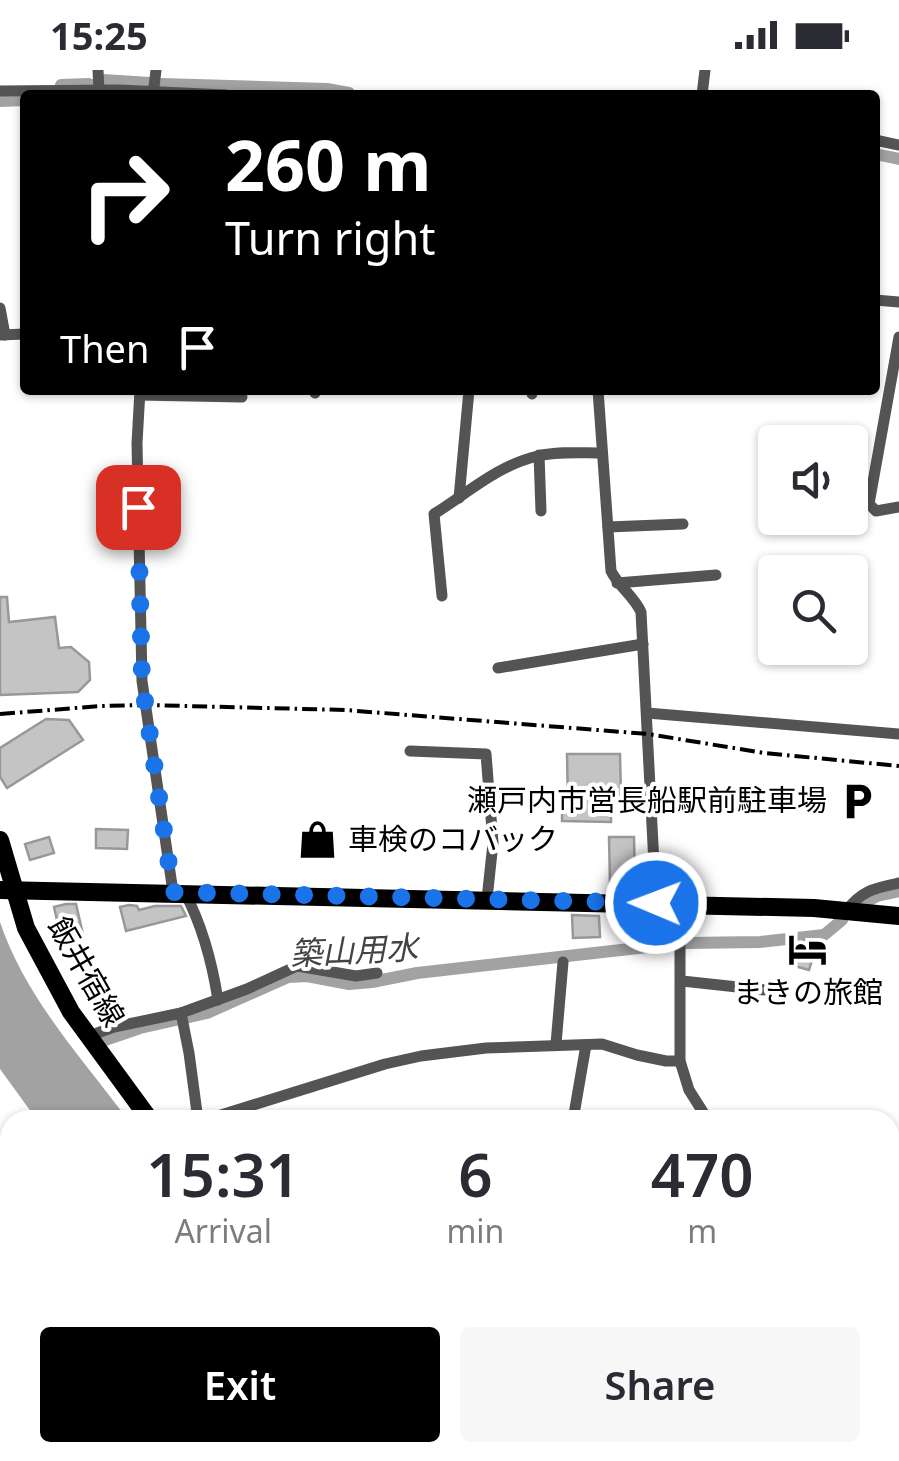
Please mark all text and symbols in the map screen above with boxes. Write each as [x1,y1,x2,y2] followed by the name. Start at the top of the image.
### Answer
[50,9,148,61] text: 15:25
[225,116,432,212] text: 260 m
[60,130,190,260] icon: right
[225,207,436,268] text: Turn right
[170,320,225,375] icon: arrive
[60,322,150,374] text: Then
[758,425,868,665] map controls
[758,425,868,535] button: sound
[96,465,181,550] pin
[111,480,166,535] icon: arrive
[758,555,868,665] button: search
[467,779,827,820] place label: 瀬戸内市営長船駅前駐車場
[836,780,878,822] parking icon: 瀬戸内市営長船駅前駐車場
[348,818,558,859] place label: 車検のコバック
[297,819,339,861] shop icon: 車検のコバック
[604,851,708,955] position arrow
[40,909,135,1033] street label: 飯井宿線
[289,925,422,974] water label: 築山用水
[787,928,829,970] hotel icon: まきの旅館
[733,971,883,1012] place label: まきの旅館
[146,1133,300,1215] text: 15:31
[458,1133,493,1215] text: 6
[651,1133,754,1215] text: 470
[174,1209,272,1252] text: Arrival
[446,1209,504,1252] text: min
[687,1209,717,1252] text: m
[40,1327,440,1442] button: Exit
[460,1327,860,1442] button: Share

